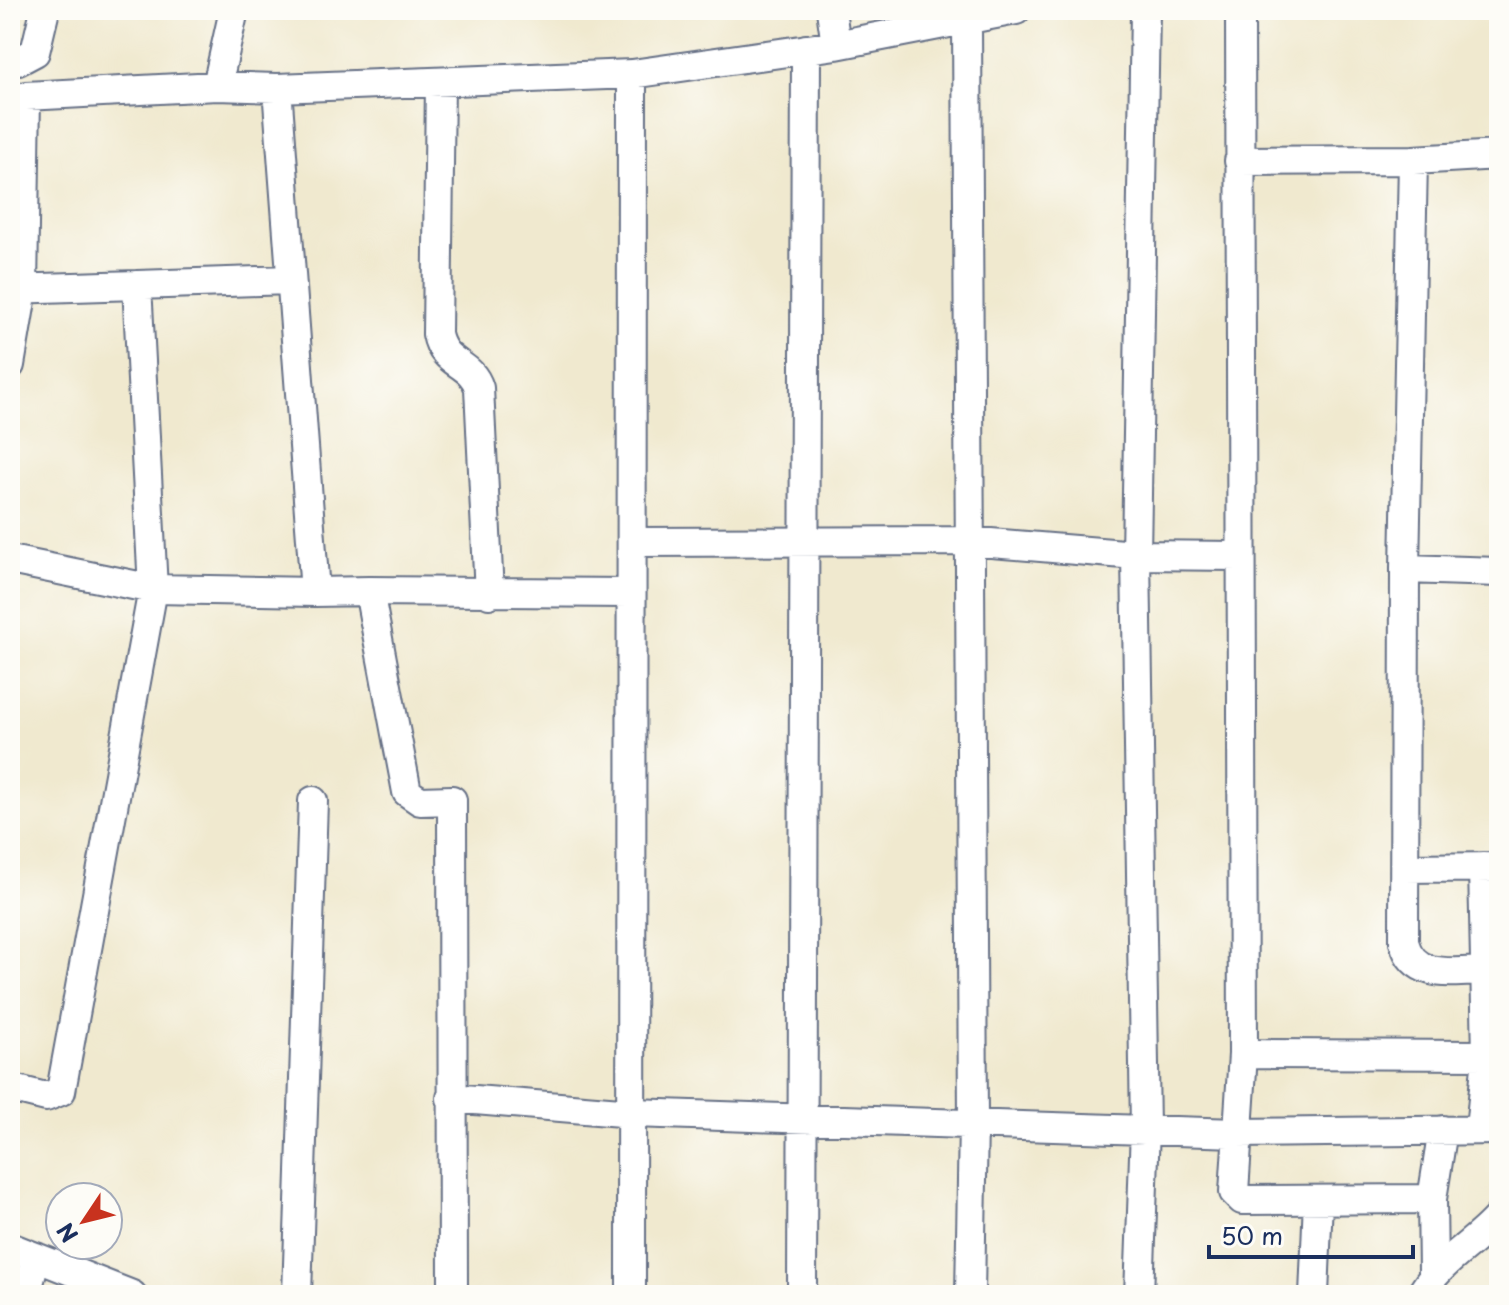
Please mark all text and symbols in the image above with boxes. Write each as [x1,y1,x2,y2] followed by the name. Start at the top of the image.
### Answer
[44,1181,124,1261] north arrow
[1209,1209,1413,1259] scale bar
[48,1217,85,1250] text: N
[1221,1217,1283,1253] text: 50 m

